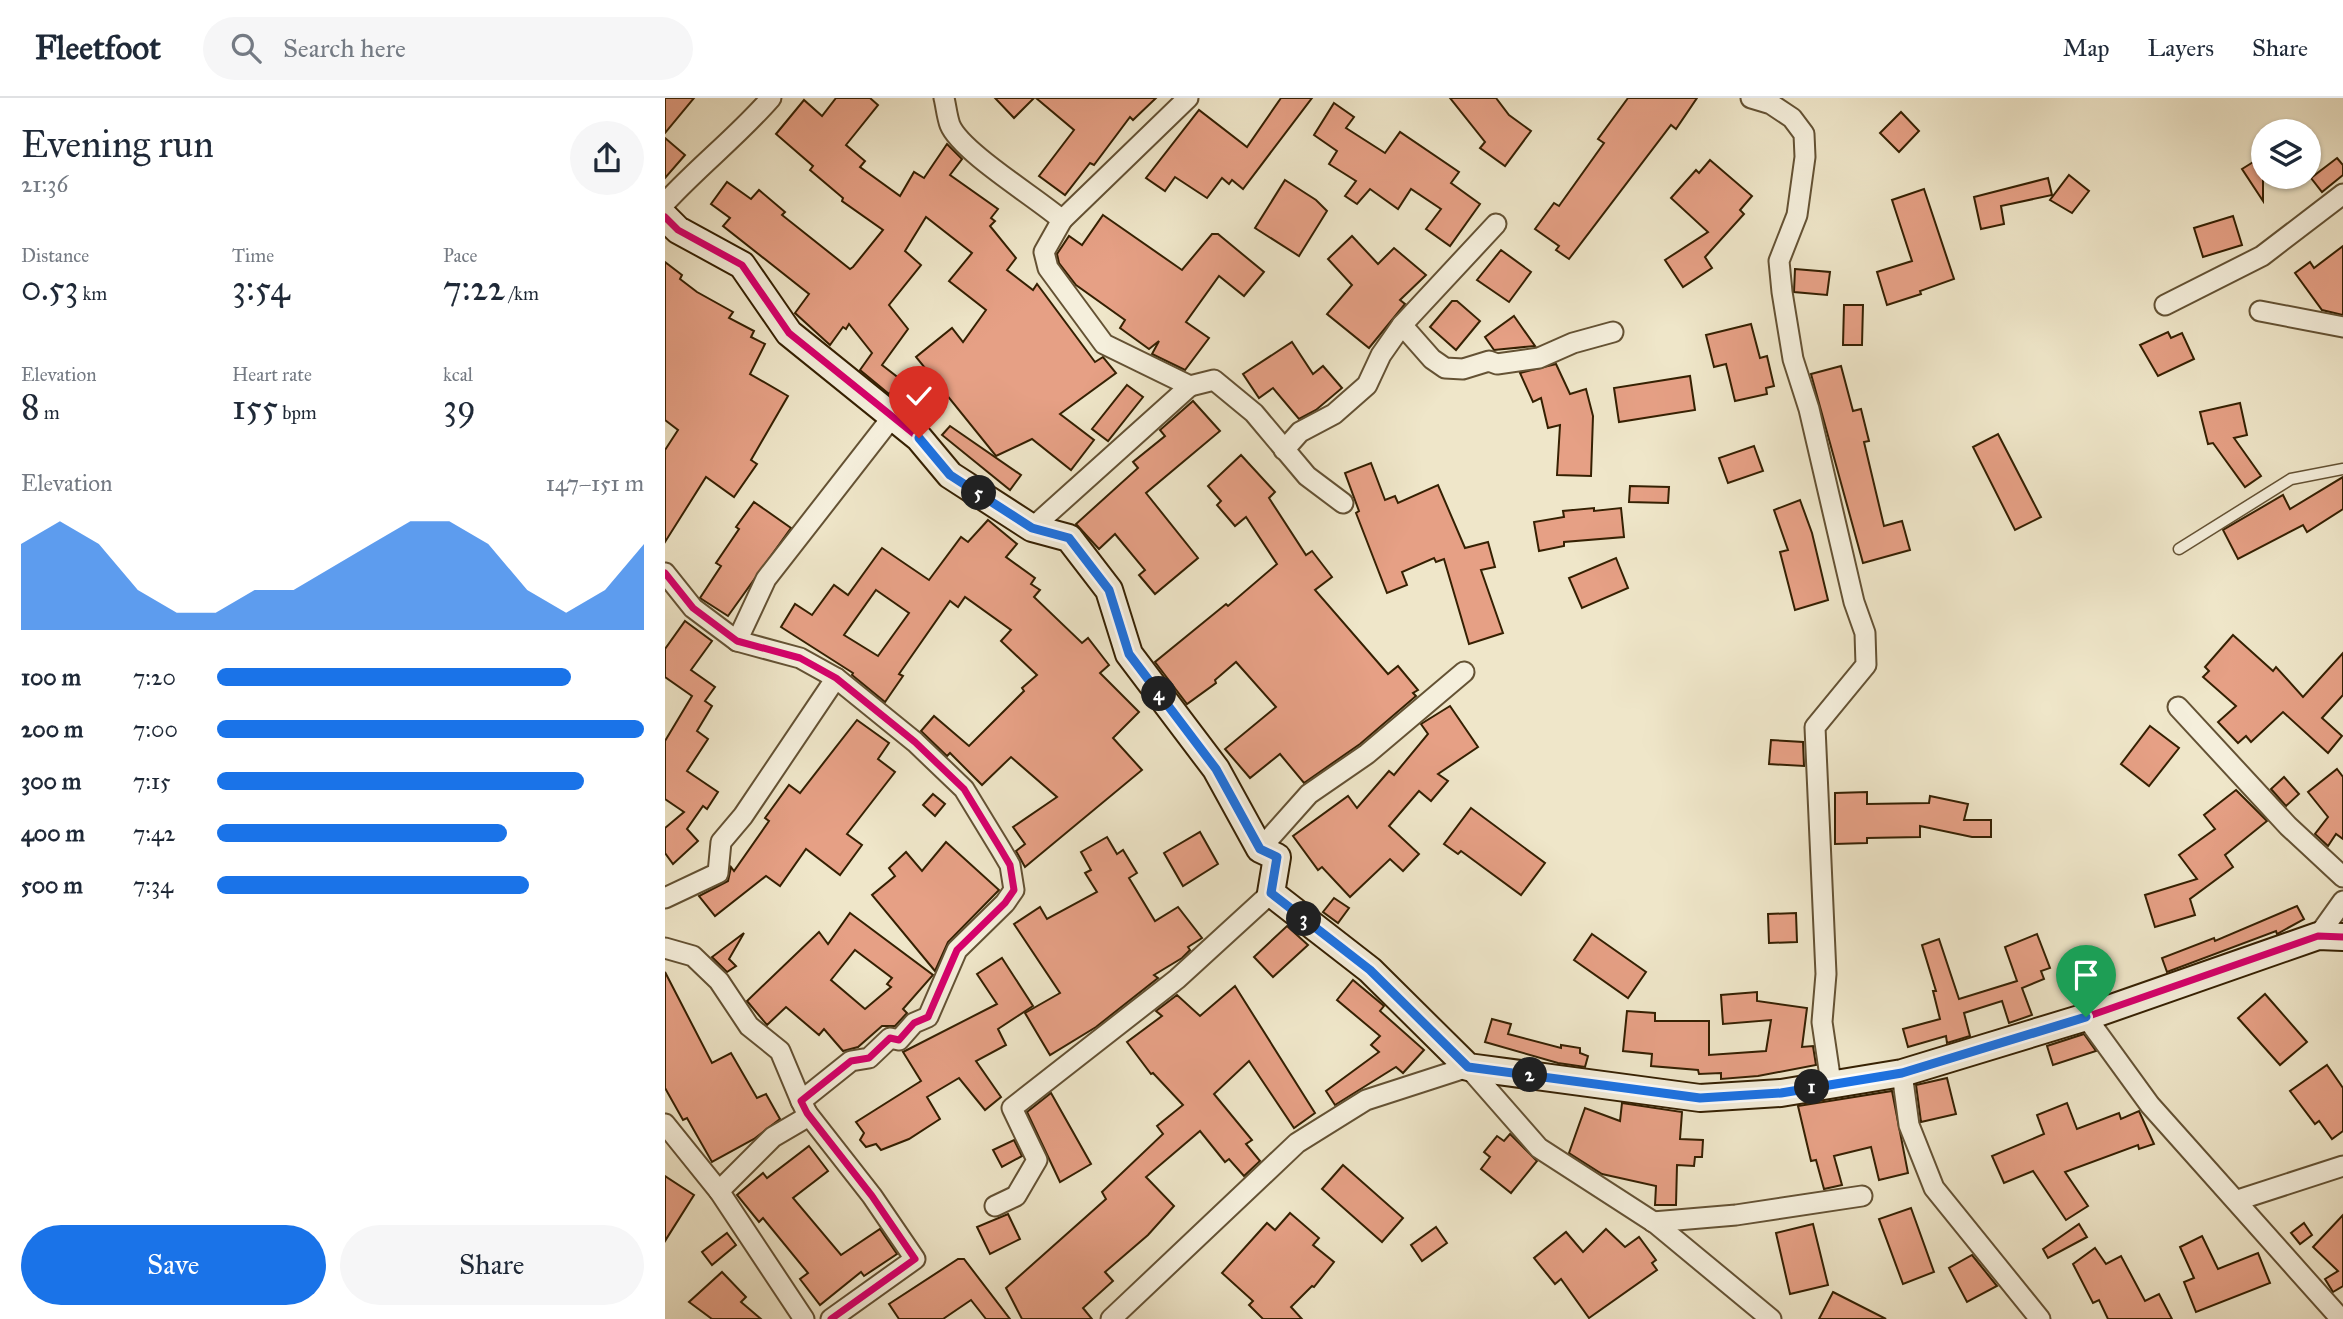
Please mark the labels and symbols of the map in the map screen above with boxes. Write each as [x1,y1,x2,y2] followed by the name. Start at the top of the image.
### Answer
[889,366,949,438] pin
[961,476,997,510] pin: 5
[1141,676,1177,712] pin: 4
[1287,902,1321,936] pin: 3
[2056,945,2116,1017] pin
[1513,1058,1547,1093] pin: 2
[1795,1070,1829,1104] pin: 1

